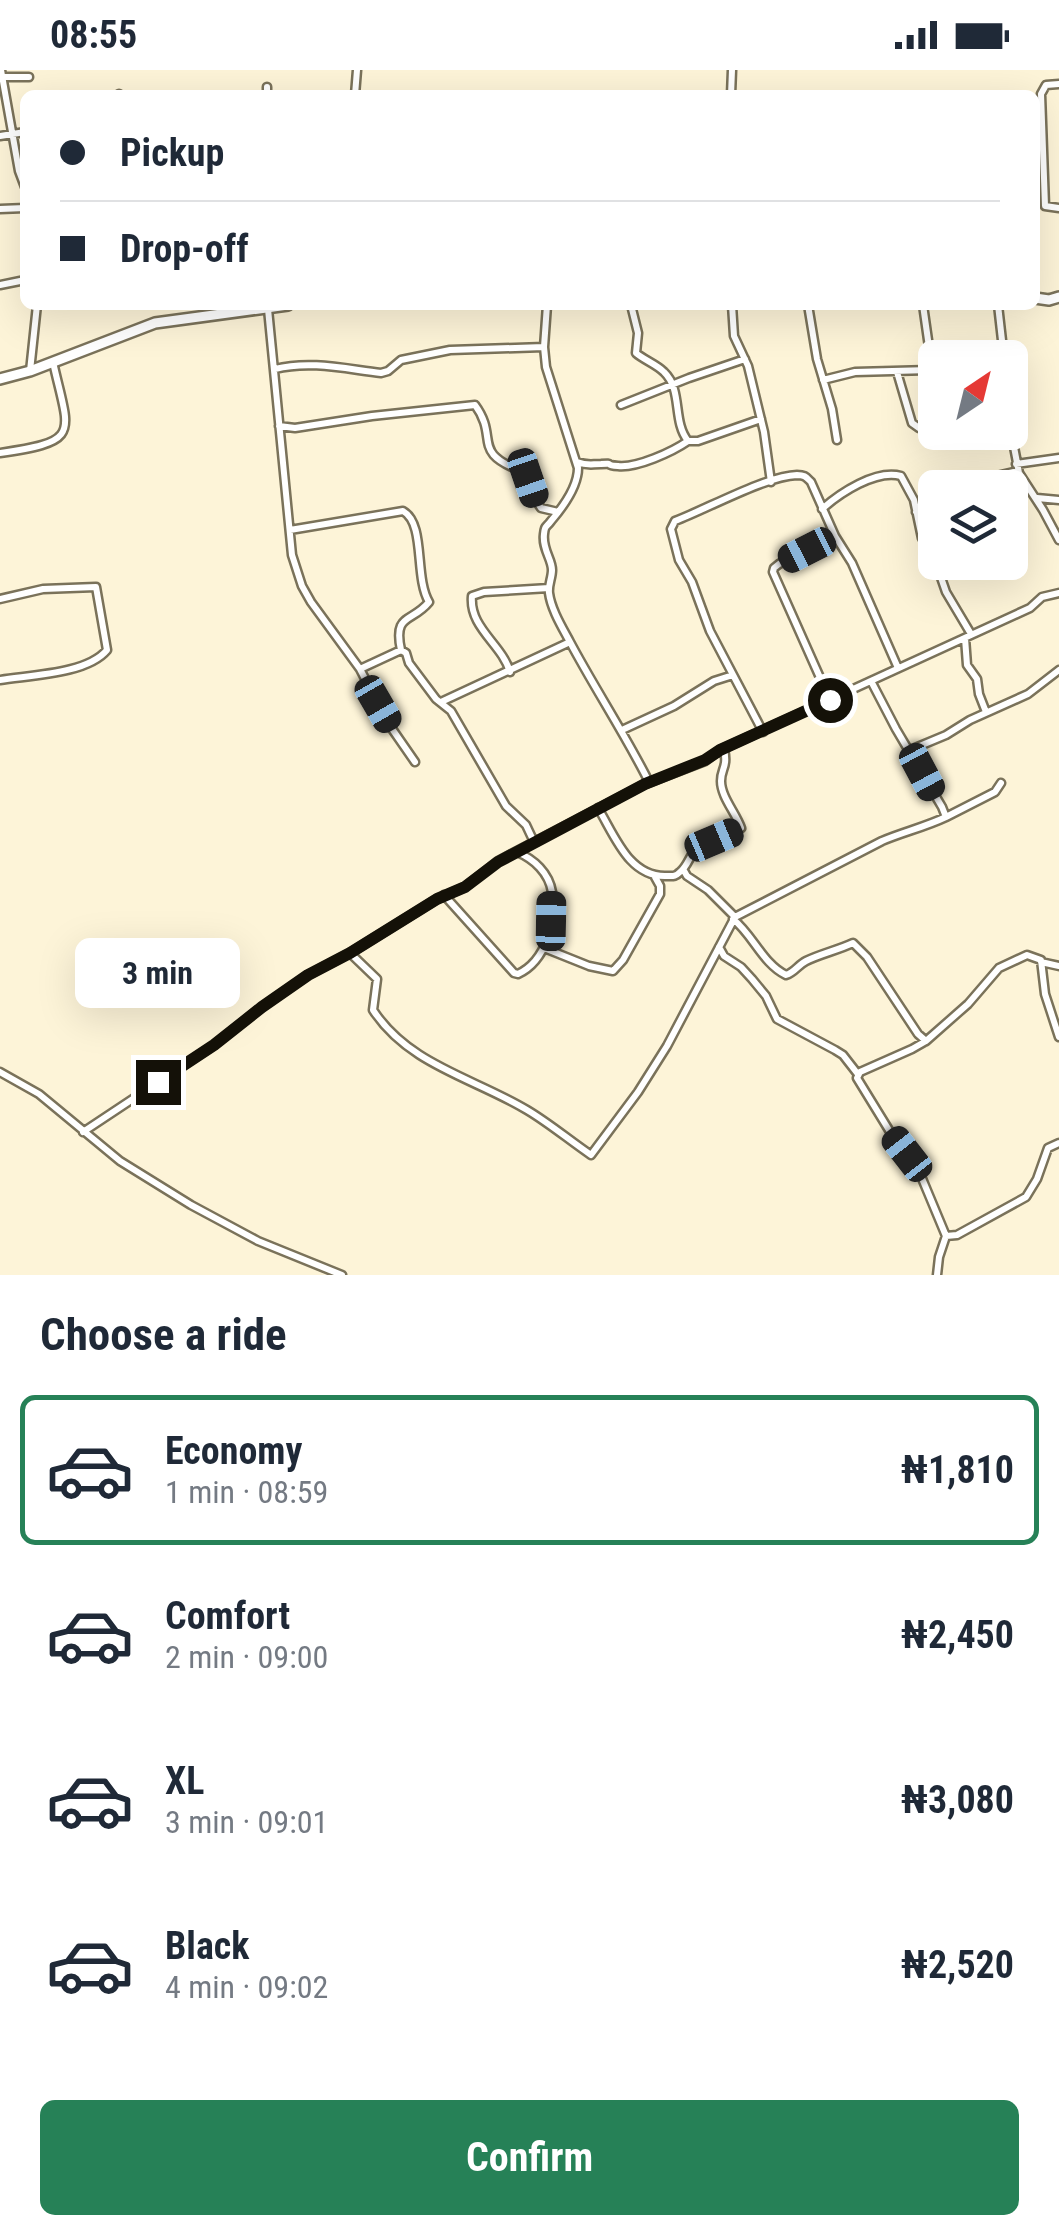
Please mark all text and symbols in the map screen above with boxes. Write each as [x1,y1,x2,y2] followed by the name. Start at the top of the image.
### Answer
[50,13,137,57] text: 08:55
[120,131,224,175] text: Pickup
[120,227,249,271] text: Drop-off
[918,340,1028,450] north arrow
[918,340,1028,580] map controls
[504,445,552,511] car
[918,470,1028,580] button: layers
[773,523,841,577] car
[350,671,406,737] car
[808,678,853,723] route start
[895,738,949,806] car
[681,814,747,866] car
[535,891,567,951] car
[76,937,240,1007] callout: 3 min
[122,954,193,992] text: 3 min
[136,1060,181,1105] route end
[877,1121,937,1187] car
[40,1308,287,1361] text: Choose a ride
[45,1425,135,1515] icon: car
[165,1429,302,1473] text: Economy
[901,1448,1014,1492] text: ₦1,810
[165,1473,328,1511] text: 1 min · 08:59
[45,1590,135,1680] icon: car
[165,1594,290,1638] text: Comfort
[901,1613,1014,1657] text: ₦2,450
[165,1638,328,1676] text: 2 min · 09:00
[45,1755,135,1845] icon: car
[165,1759,204,1803] text: XL
[901,1778,1014,1822] text: ₦3,080
[165,1803,328,1841] text: 3 min · 09:01
[45,1920,135,2010] icon: car
[165,1924,249,1968] text: Black
[901,1943,1014,1987] text: ₦2,520
[165,1968,328,2006] text: 4 min · 09:02
[40,2100,1019,2215] button: Confirm

